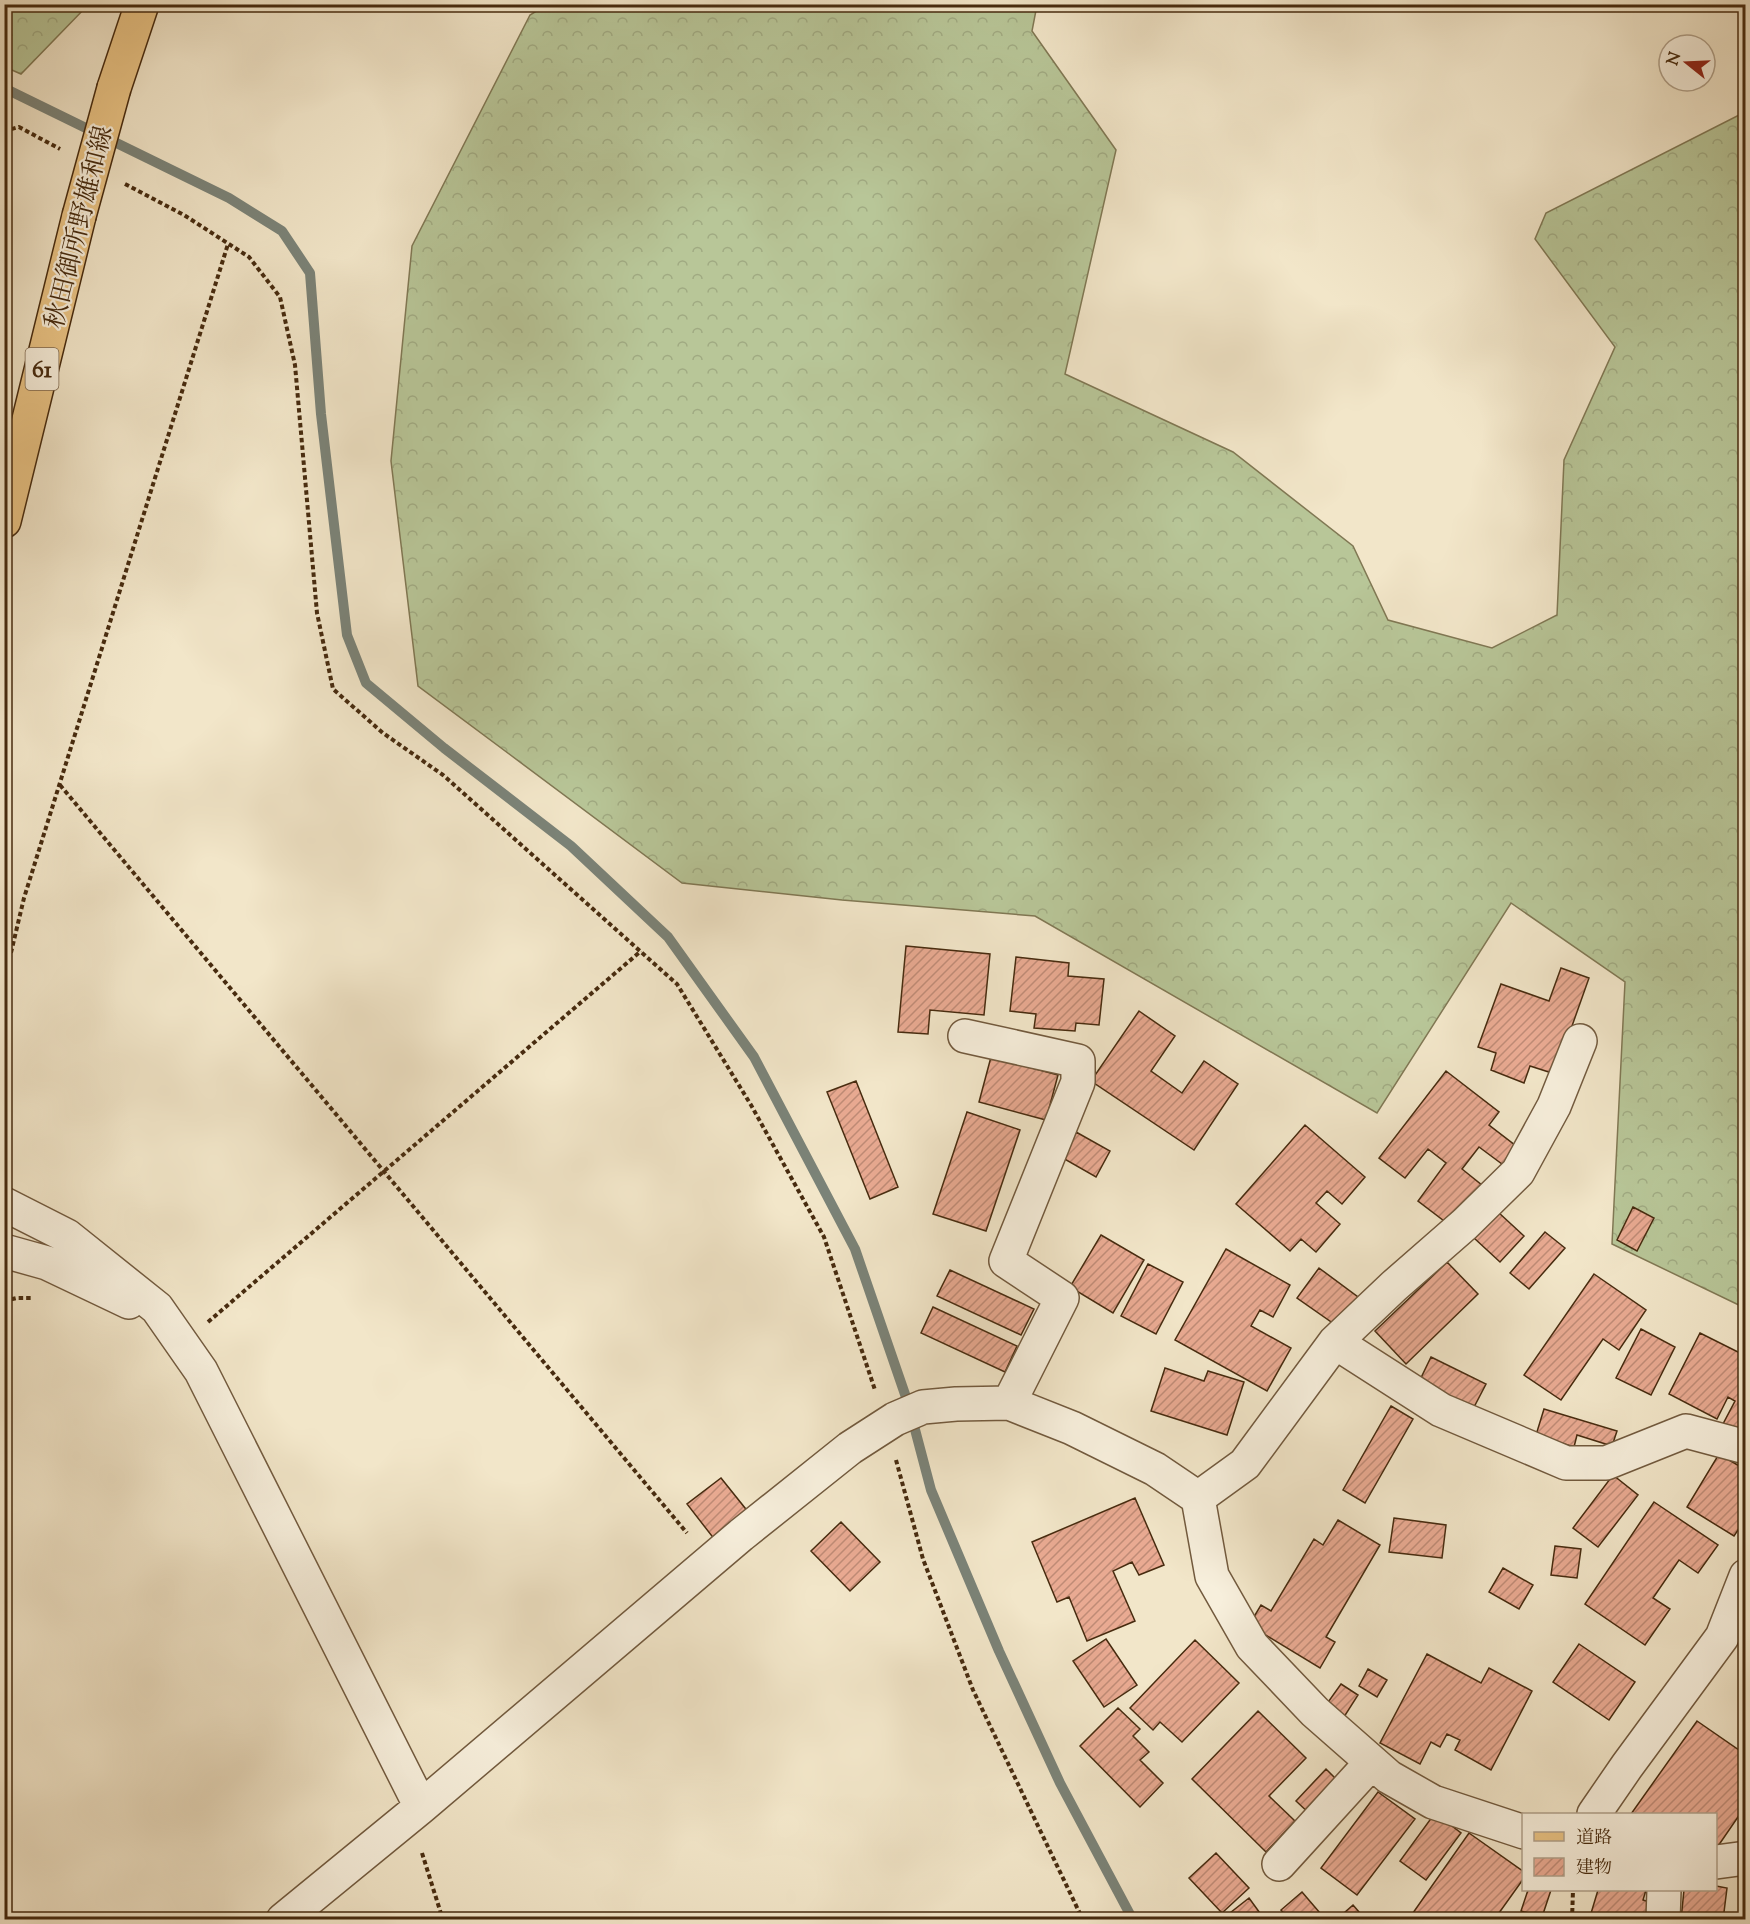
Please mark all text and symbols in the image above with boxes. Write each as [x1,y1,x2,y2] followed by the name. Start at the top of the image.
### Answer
[1657,33,1717,93] north arrow
[1662,49,1688,69] text: N
[37,122,124,333] street label: 秋田御所野雄和線
[26,348,58,390] road number: 61
[1522,1813,1717,1891] legend
[1576,1826,1612,1852] text: 道路
[1576,1856,1612,1882] text: 建物

